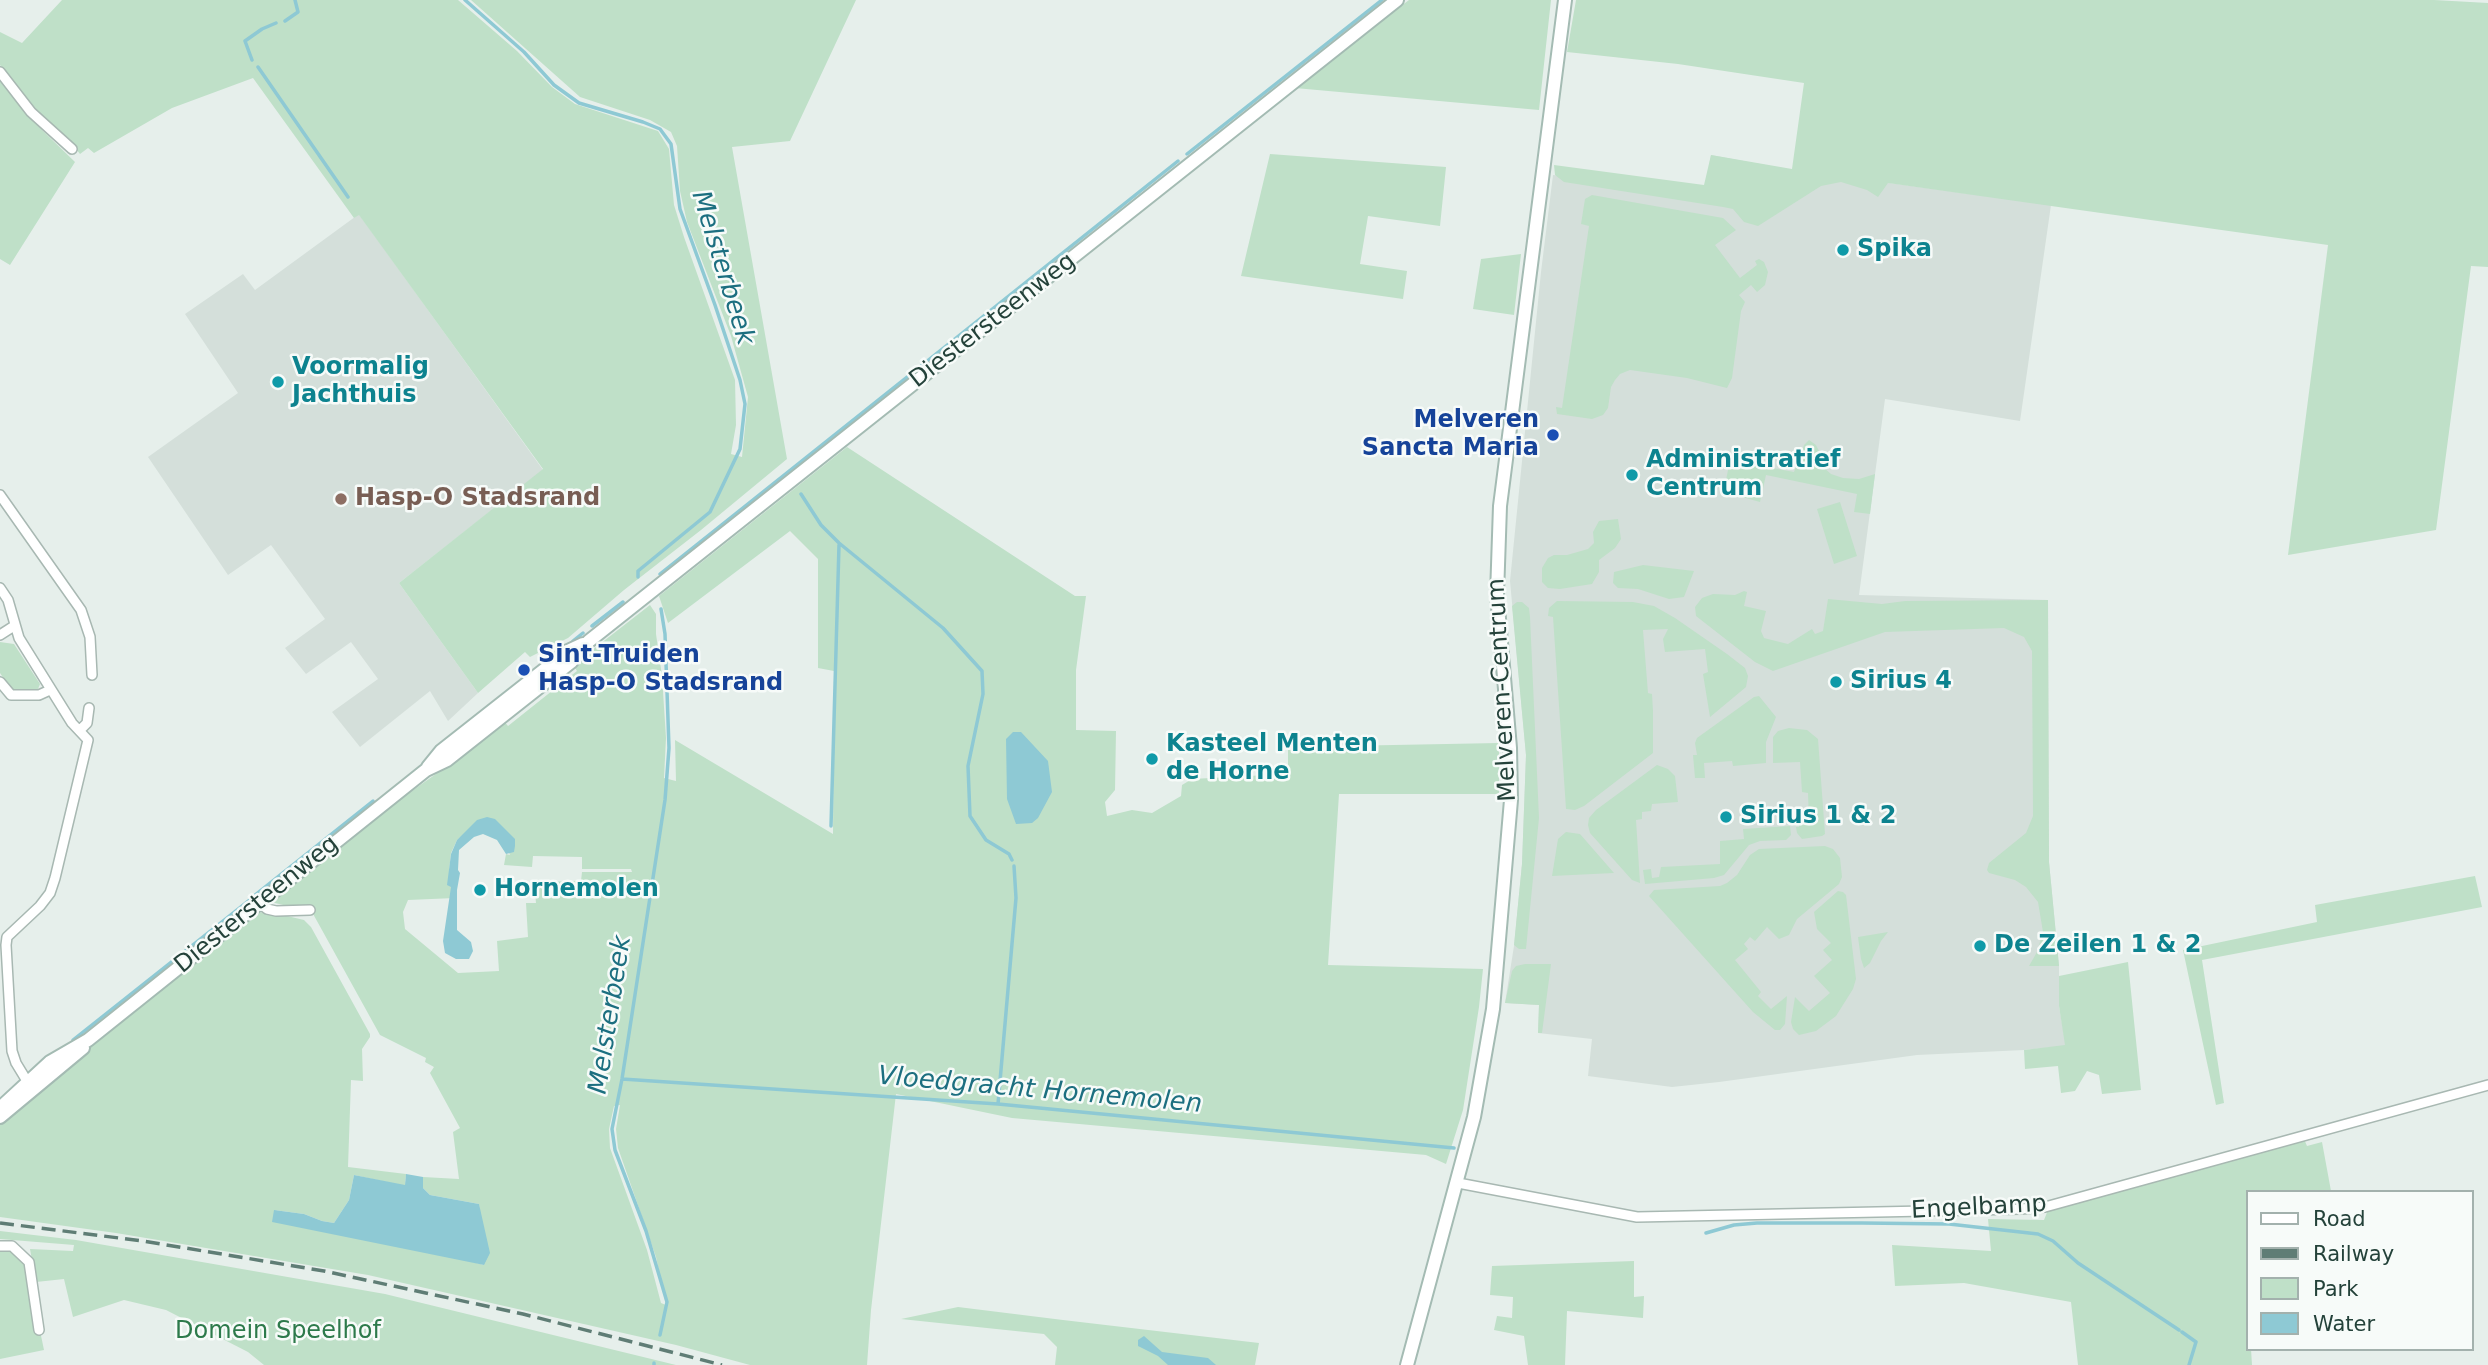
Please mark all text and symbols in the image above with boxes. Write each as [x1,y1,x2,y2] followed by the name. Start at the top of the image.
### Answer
[684,187,760,349] water label: Melsterbeek
[1857,236,1932,264] place label: Spika
[1835,242,1851,258] marker: Spika
[904,247,1082,395] street label: Diestersteenweg
[292,354,429,410] place label: Voormalig Jachthuis
[270,374,286,390] marker: Voormalig Jachthuis
[1362,407,1539,463] place label: Melveren Sancta Maria
[1545,427,1561,443] marker: Melveren Sancta Maria
[1646,447,1841,503] place label: Administratief Centrum
[1624,467,1640,483] marker: Administratief Centrum
[355,485,600,513] place label: Hasp-O Stadsrand
[333,491,349,507] marker: Hasp-O Stadsrand
[1483,578,1523,802] street label: Melveren-Centrum
[538,642,783,698] place label: Sint-Truiden Hasp-O Stadsrand
[516,662,532,678] marker: Sint-Truiden Hasp-O Stadsrand
[1850,668,1952,696] place label: Sirius 4
[1828,674,1844,690] marker: Sirius 4
[1166,731,1378,787] place label: Kasteel Menten de Horne
[1144,751,1160,767] marker: Kasteel Menten de Horne
[1740,803,1896,831] place label: Sirius 1 & 2
[1718,809,1734,825] marker: Sirius 1 & 2
[169,830,345,980] street label: Diestersteenweg
[494,876,659,904] place label: Hornemolen
[472,882,488,898] marker: Hornemolen
[1994,932,2201,960] place label: De Zeilen 1 & 2
[583,934,639,1096] water label: Melsterbeek
[1972,938,1988,954] marker: De Zeilen 1 & 2
[877,1061,1203,1121] water label: Vloedgracht Hornemolen
[1911,1190,2047,1226] street label: Engelbamp
[2246,1190,2474,1351] legend
[2313,1207,2366,1231] text: Road
[2313,1242,2394,1266] text: Railway
[2313,1277,2358,1301] text: Park
[2313,1312,2375,1336] text: Water
[175,1318,381,1346] park label: Domein Speelhof

